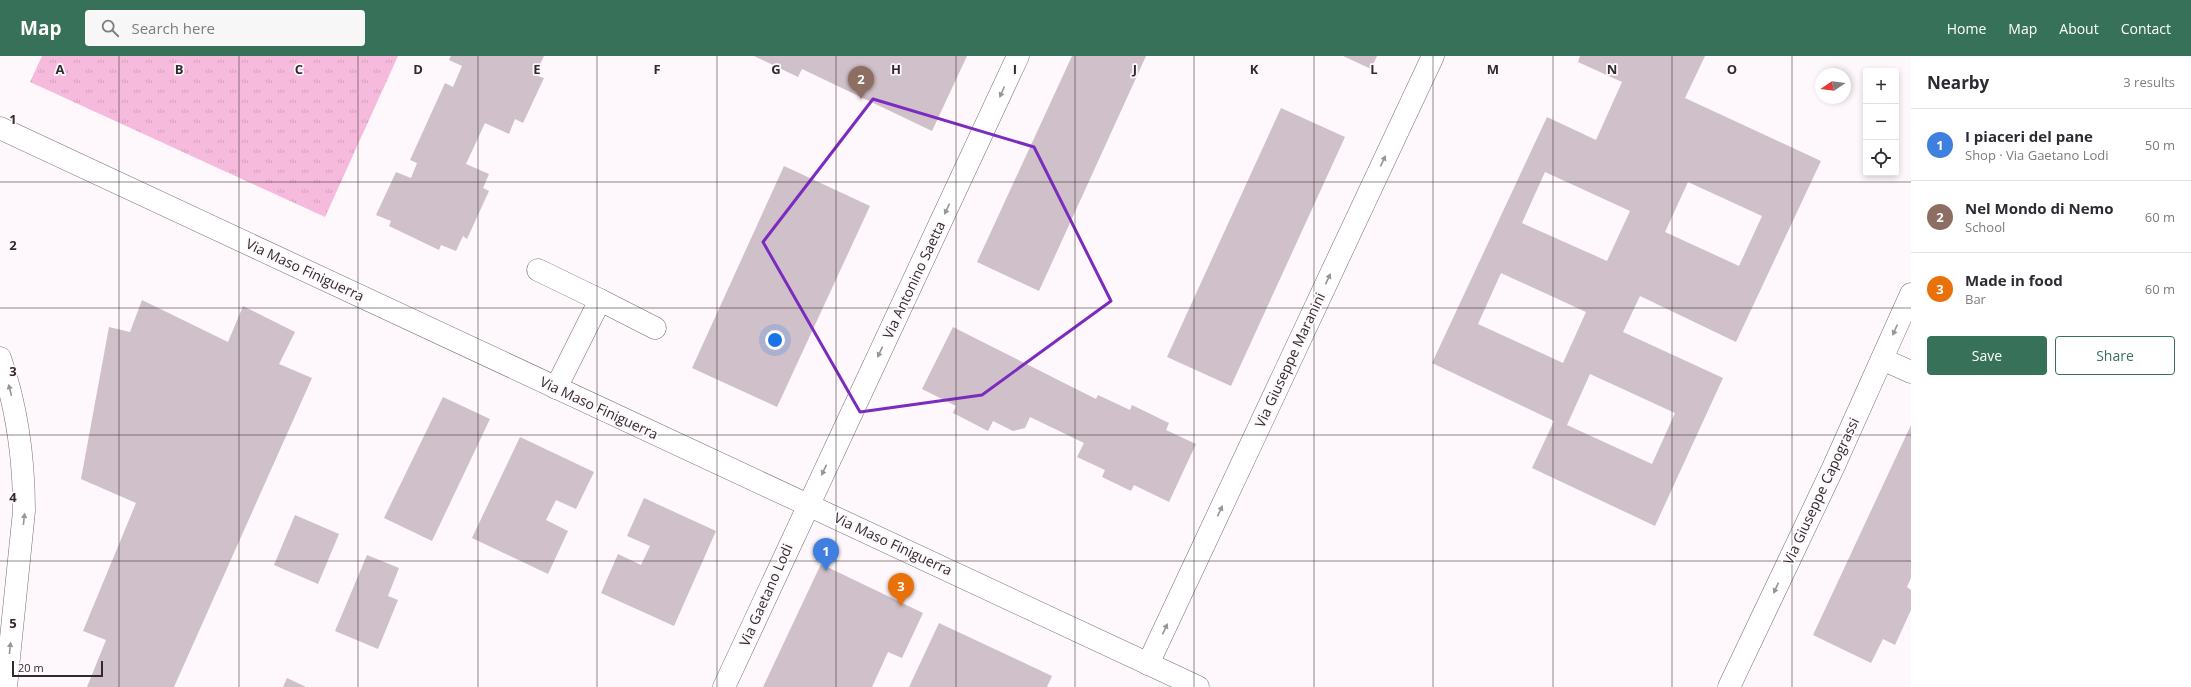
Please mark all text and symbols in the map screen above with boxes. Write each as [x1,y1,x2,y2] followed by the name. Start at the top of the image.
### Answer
[85,10,365,46] search box
[20,15,61,41] text: Map
[99,17,121,39] icon: search
[131,18,215,38] text: Search here
[1947,19,1986,38] text: Home
[2008,19,2037,38] text: Map
[2059,19,2099,38] text: About
[2121,19,2171,38] text: Contact
[56,60,65,78] text: A
[175,60,184,78] text: B
[295,60,303,78] text: C
[413,60,423,78] text: D
[533,60,541,78] text: E
[653,60,661,78] text: F
[771,60,781,78] text: G
[891,60,901,78] text: H
[1013,60,1017,78] text: I
[1132,60,1137,78] text: J
[1250,60,1259,78] text: K
[1370,60,1378,78] text: L
[1487,60,1499,78] text: M
[1607,60,1617,78] text: N
[1727,60,1737,78] text: O
[848,66,874,99] pin: 2
[1815,68,1851,104] north arrow
[1863,68,1899,176] map controls
[1863,68,1899,104] button: +
[1927,71,1989,94] text: Nearby
[2123,73,2175,91] text: 3 results
[999,86,1005,97] one-way arrow
[1863,104,1899,140] button: −
[9,110,17,128] text: 1
[1965,126,2093,146] text: I piaceri del pane
[1936,136,1944,154] text: 1
[2145,136,2175,154] text: 50 m
[1863,140,1899,176] button: locate
[1965,146,2109,164] text: Shop · Via Gaetano Lodi
[1380,156,1386,167] one-way arrow
[1965,198,2114,218] text: Nel Mondo di Nemo
[944,204,950,215] one-way arrow
[1936,208,1944,226] text: 2
[2145,208,2175,226] text: 60 m
[878,218,949,342] street label: Via Antonino Saetta
[1965,218,2005,236] text: School
[243,234,367,305] street label: Via Maso Finiguerra
[9,236,17,254] text: 2
[1965,270,2063,290] text: Made in food
[1325,273,1331,285] one-way arrow
[1936,280,1944,298] text: 3
[2145,280,2175,298] text: 60 m
[1250,289,1329,430] street label: Via Giuseppe Maranini
[1965,290,1986,308] text: Bar
[1892,324,1898,335] one-way arrow
[765,330,785,350] your location
[1927,336,2047,375] button: Save
[2055,336,2175,375] button: Share
[877,347,883,358] one-way arrow
[9,362,17,380] text: 3
[537,372,661,443] street label: Via Maso Finiguerra
[6,384,12,396] one-way arrow
[1778,414,1863,567] street label: Via Giuseppe Capograssi
[821,464,827,476] one-way arrow
[9,488,17,506] text: 4
[1217,505,1223,517] one-way arrow
[831,508,955,579] street label: Via Maso Finiguerra
[20,513,27,525] one-way arrow
[813,538,839,571] pin: 1
[734,541,797,649] street label: Via Gaetano Lodi
[888,573,914,606] pin: 3
[1773,582,1779,593] one-way arrow
[9,614,17,632] text: 5
[1162,623,1168,634] one-way arrow
[7,642,14,654] one-way arrow
[12,659,103,678] scale bar
[18,660,44,675] text: 20 m

